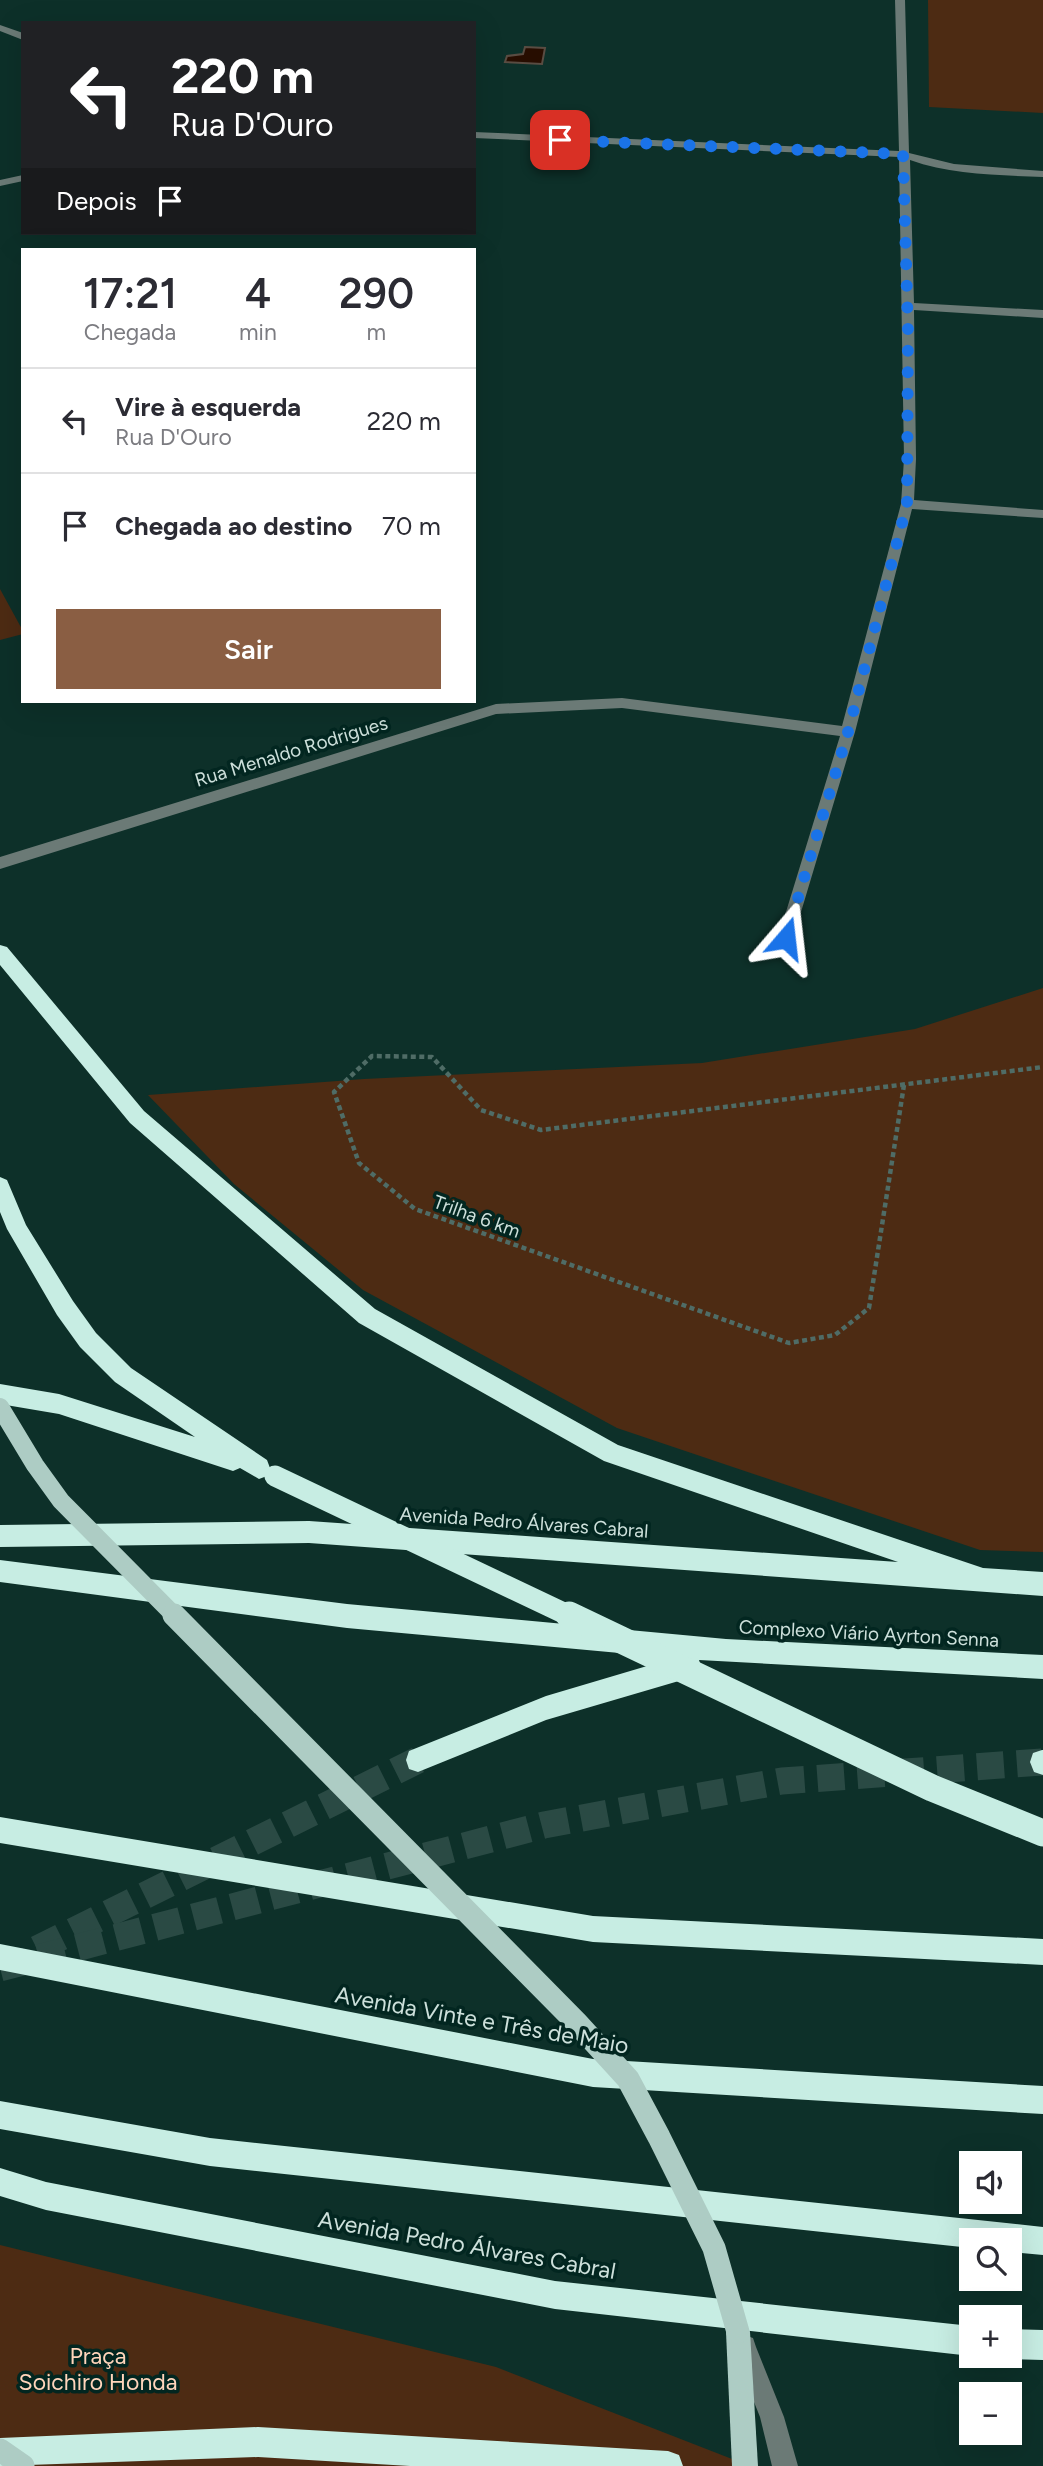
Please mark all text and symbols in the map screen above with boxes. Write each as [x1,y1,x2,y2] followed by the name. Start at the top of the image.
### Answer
[171,46,314,105] text: 220 m
[56,49,147,140] icon: left
[171,106,334,144] text: Rua D'Ouro
[530,110,590,170] pin
[541,121,579,159] icon: arrive
[151,182,189,220] icon: arrive
[56,185,137,217] text: Depois
[83,268,177,319] text: 17:21
[245,268,271,319] text: 4
[339,268,414,319] text: 290
[84,318,176,346] text: Chegada
[239,318,277,346] text: min
[367,318,386,346] text: m
[115,391,301,423] text: Vire à esquerda
[56,402,94,440] icon: left
[367,405,441,437] text: 220 m
[115,423,232,451] text: Rua D'Ouro
[56,507,94,545] icon: arrive
[115,510,352,542] text: Chegada ao destino
[382,510,441,542] text: 70 m
[56,609,441,689] button: Sair
[192,711,391,792] street label: Rua Menaldo Rodrigues
[749,901,823,975] position arrow
[430,1190,523,1243] street label: Trilha 6 km
[399,1502,649,1543] street label: Avenida Pedro Álvares Cabral
[738,1615,1000,1652] street label: Complexo Viário Ayrton Senna
[333,1980,631,2060] street label: Avenida Vinte e Três de Maio
[959,2151,1022,2445] map controls
[959,2151,1022,2214] button: sound
[316,2205,618,2285] street label: Avenida Pedro Álvares Cabral
[959,2228,1022,2291] button: search
[959,2305,1022,2368] button: +
[19,2342,177,2396] park label: Praça Soichiro Honda
[959,2382,1022,2445] button: −

